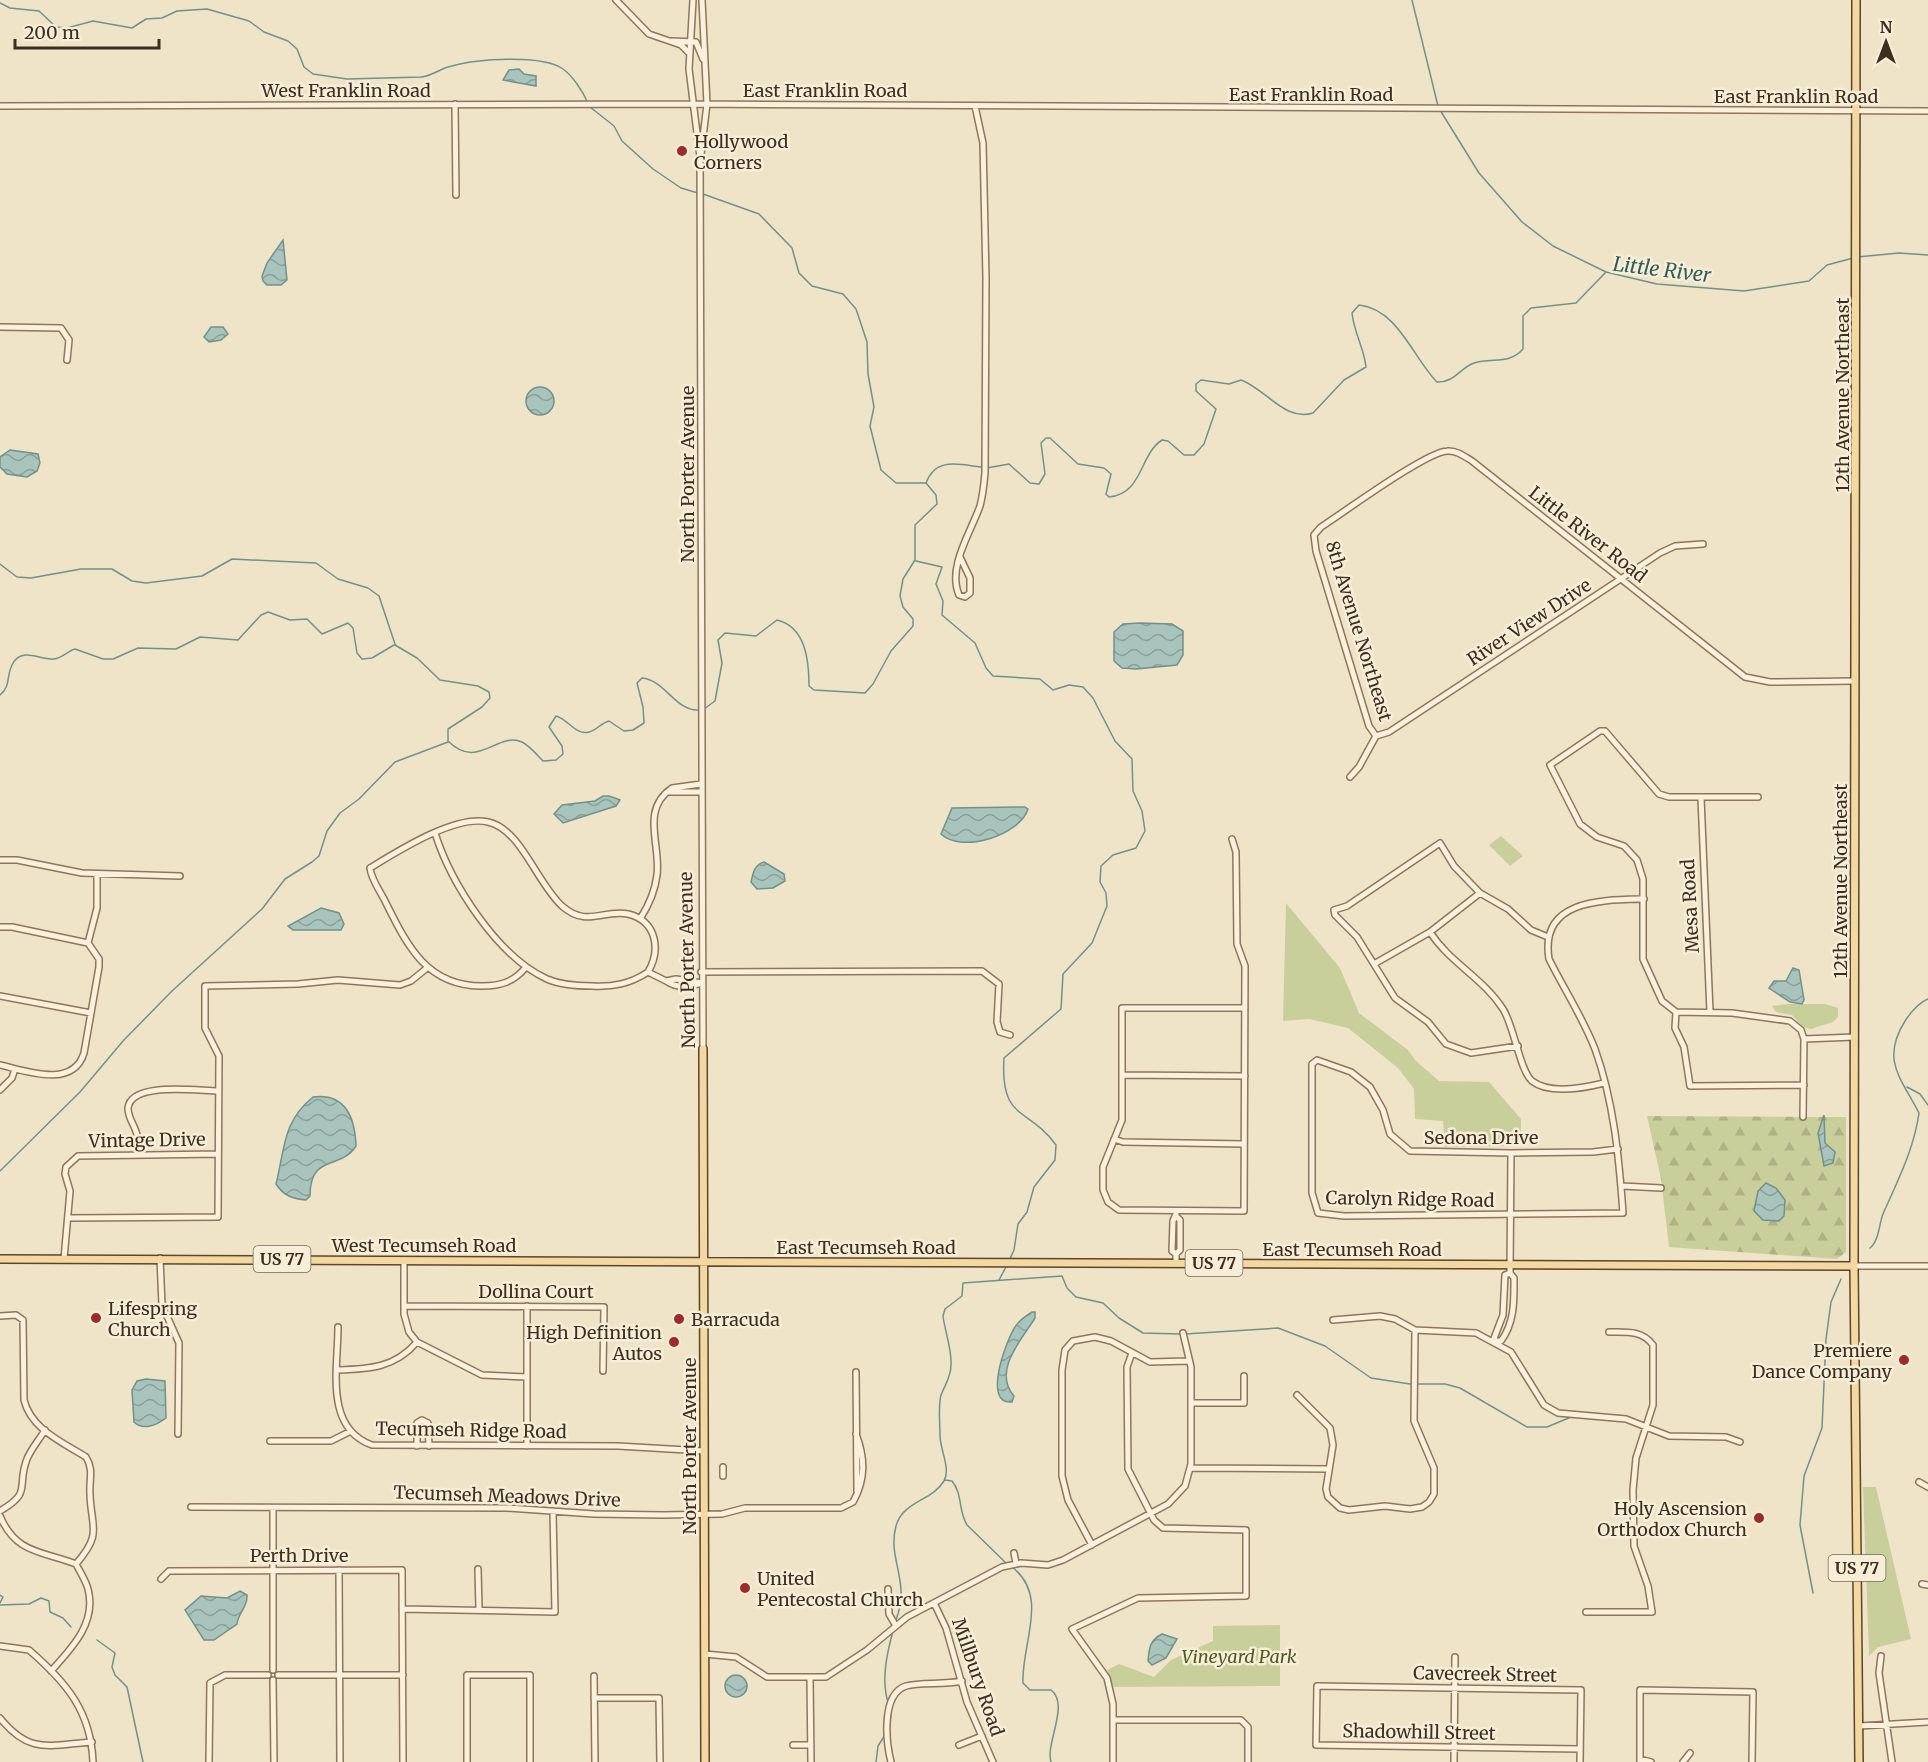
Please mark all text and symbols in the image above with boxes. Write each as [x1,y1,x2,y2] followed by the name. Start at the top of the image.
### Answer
[15,12,159,50] scale bar
[1856,12,1916,72] north arrow
[1880,17,1893,37] text: N
[24,21,80,44] text: 200 m
[260,79,431,102] street label: West Franklin Road
[743,79,907,102] street label: East Franklin Road
[1229,83,1393,106] street label: East Franklin Road
[1714,85,1878,108] street label: East Franklin Road
[694,130,789,174] place label: Hollywood Corners
[675,144,689,158] marker: Hollywood Corners
[1612,251,1713,288] water label: Little River
[1831,298,1854,492] street label: 12th Avenue Northeast
[676,386,699,562] street label: North Porter Avenue
[1524,481,1652,587] street label: Little River Road
[1321,538,1397,724] street label: 8th Avenue Northeast
[1463,573,1595,671] street label: River View Drive
[1829,784,1852,978] street label: 12th Avenue Northeast
[1676,858,1704,954] street label: Mesa Road
[674,871,700,1049] street label: North Porter Avenue
[1424,1126,1538,1149] street label: Sedona Drive
[87,1127,206,1153] street label: Vintage Drive
[1325,1186,1495,1212] street label: Carolyn Ridge Road
[331,1234,516,1257] street label: West Tecumseh Road
[776,1236,956,1259] street label: East Tecumseh Road
[1262,1238,1442,1261] street label: East Tecumseh Road
[254,1246,310,1272] road number: US 77
[1186,1250,1242,1276] road number: US 77
[478,1280,594,1303] street label: Dollina Court
[108,1297,197,1341] place label: Lifespring Church
[691,1308,780,1331] place label: Barracuda
[89,1311,103,1325] marker: Lifespring Church
[672,1312,686,1326] marker: Barracuda
[526,1321,662,1365] place label: High Definition Autos
[667,1335,681,1349] marker: High Definition Autos
[1752,1339,1893,1383] place label: Premiere Dance Company
[1897,1353,1911,1367] marker: Premiere Dance Company
[678,1358,701,1534] street label: North Porter Avenue
[375,1417,567,1443] street label: Tecumseh Ridge Road
[393,1481,621,1511] street label: Tecumseh Meadows Drive
[1597,1497,1747,1541] place label: Holy Ascension Orthodox Church
[1752,1511,1766,1525] marker: Holy Ascension Orthodox Church
[250,1544,348,1567] street label: Perth Drive
[1828,1555,1886,1581] road number: US 77
[757,1567,924,1611] place label: United Pentecostal Church
[738,1581,752,1595] marker: United Pentecostal Church
[947,1615,1009,1739] street label: Millbury Road
[1181,1645,1297,1668] park label: Vineyard Park
[1413,1661,1557,1687] street label: Cavecreek Street
[1342,1719,1496,1745] street label: Shadowhill Street

